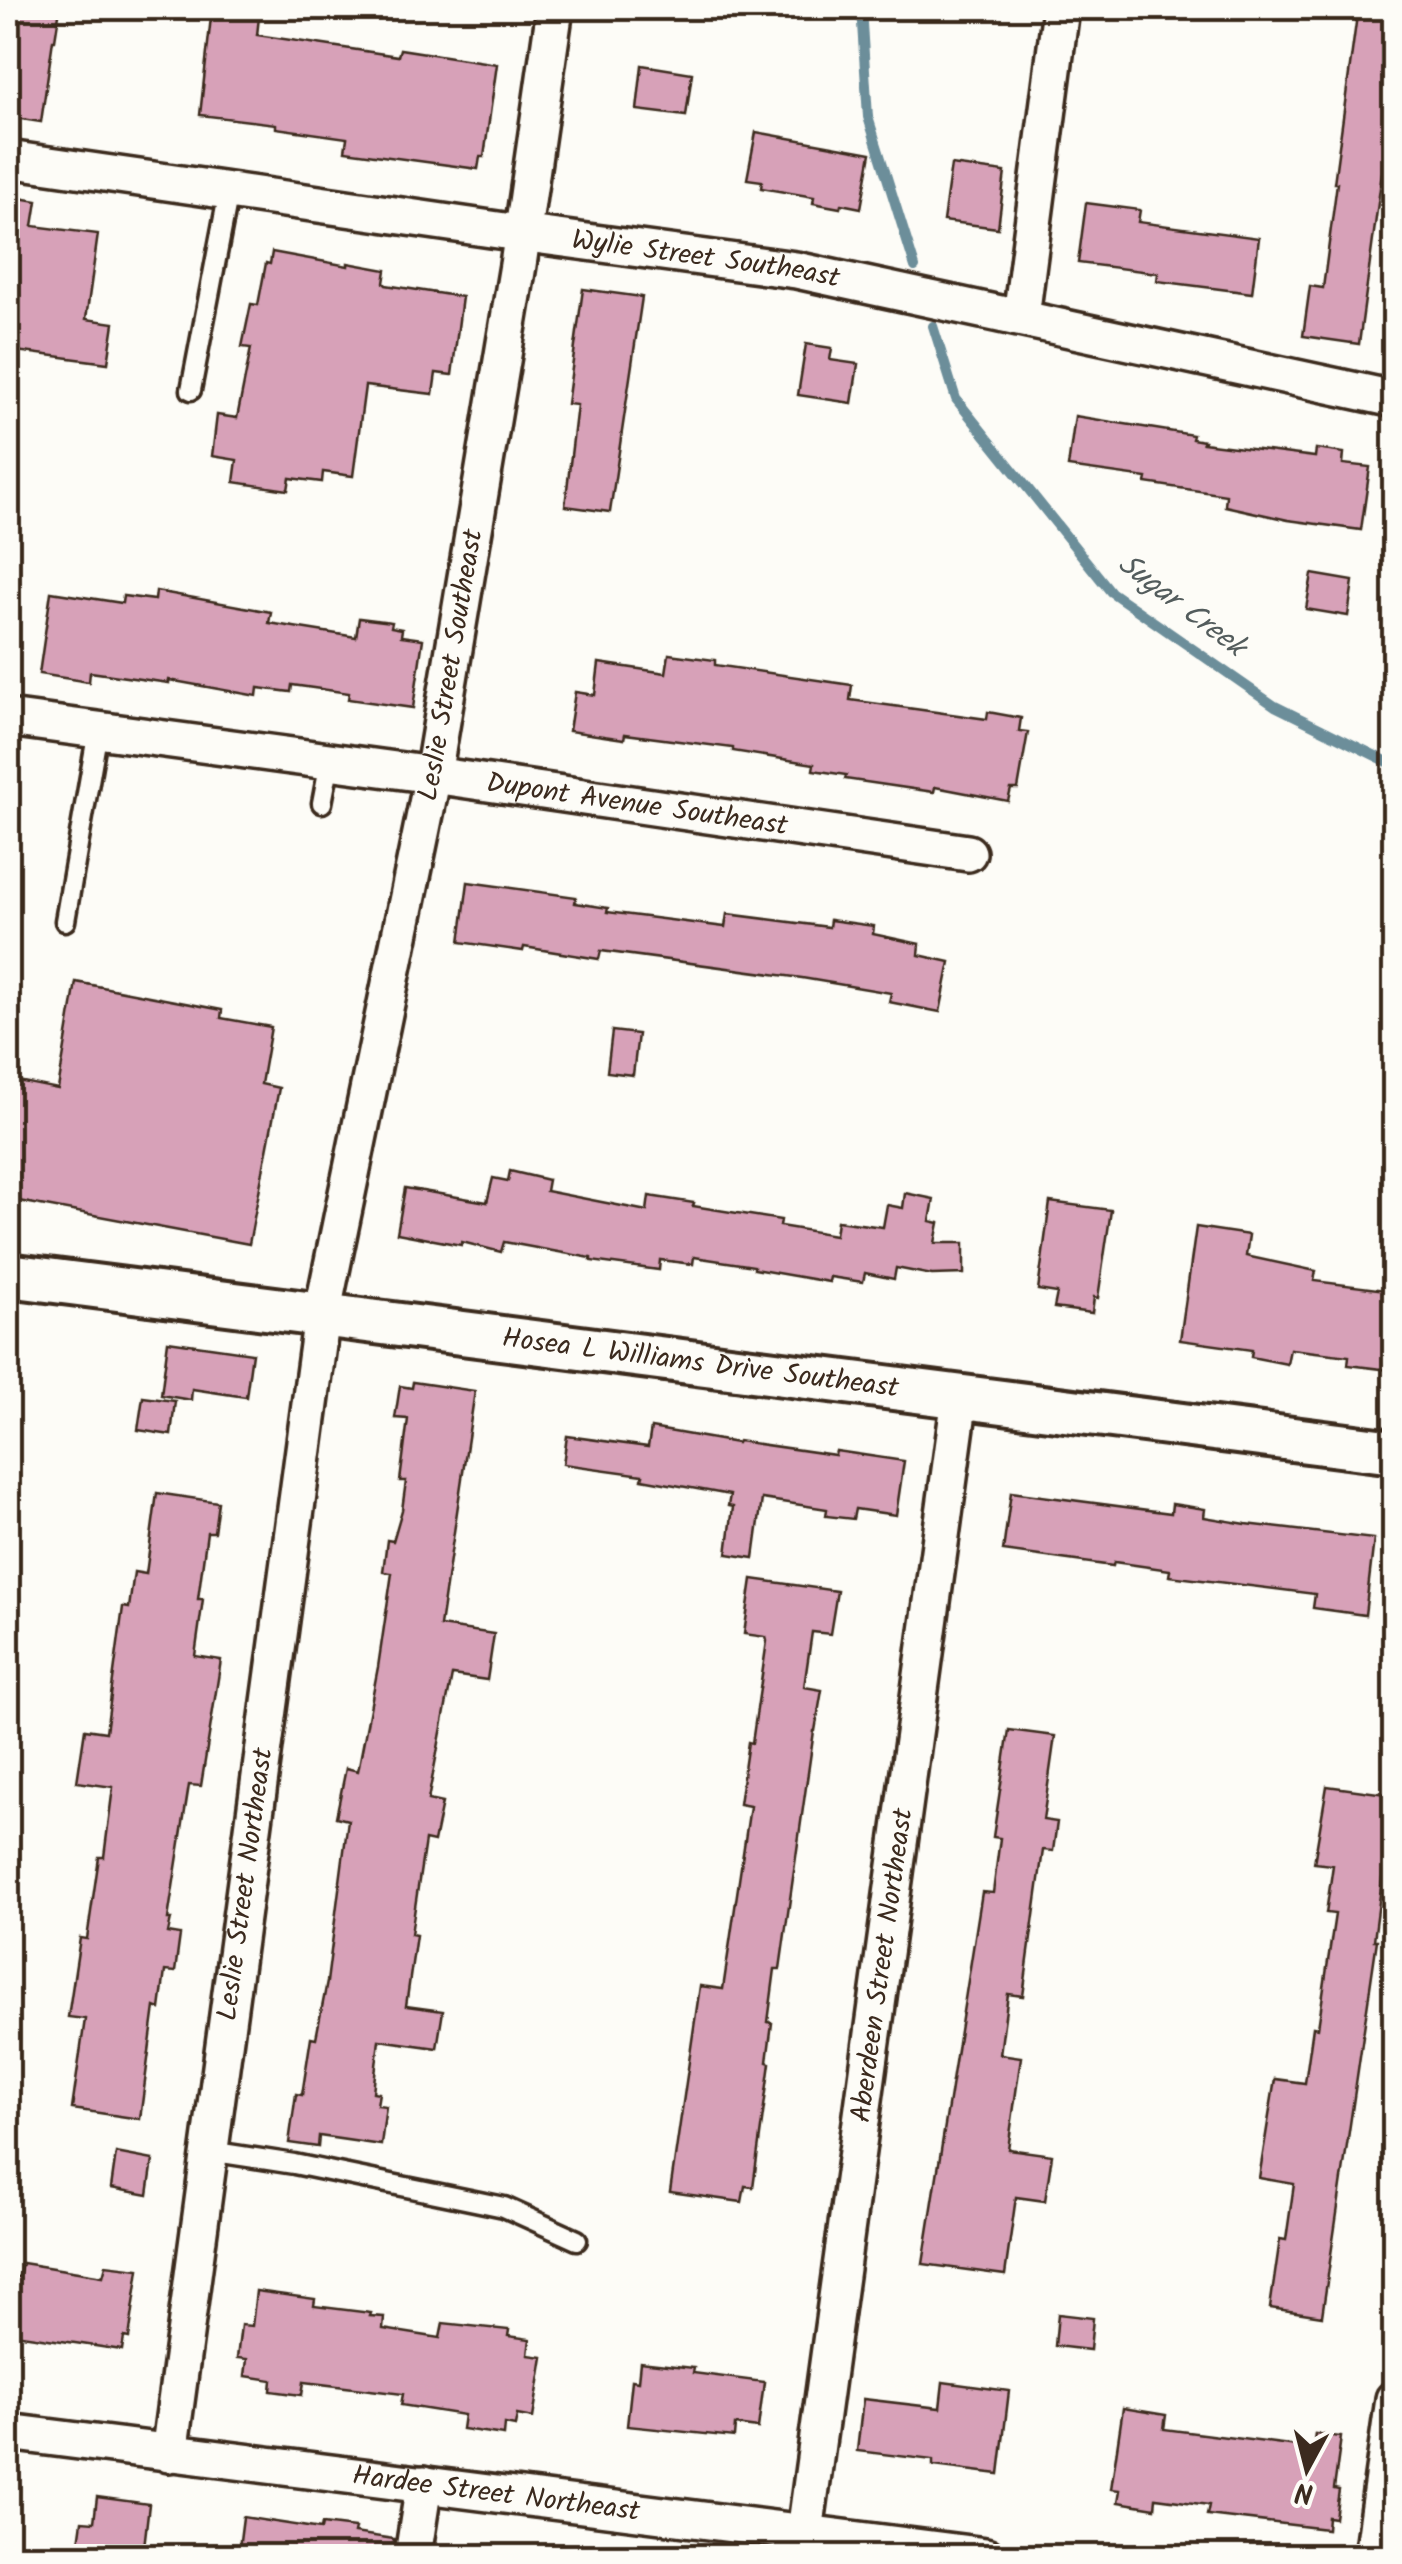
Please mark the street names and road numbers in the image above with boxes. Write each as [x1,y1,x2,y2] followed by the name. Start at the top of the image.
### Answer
[569,218,845,302] street label: Wylie Street Southeast
[406,525,496,805] street label: Leslie Street Southeast
[483,761,792,849] street label: Dupont Avenue Southeast
[499,1316,903,1411] street label: Hosea L Williams Drive Southeast
[205,1744,286,2023] street label: Leslie Street Northeast
[839,1804,926,2125] street label: Aberdeen Street Northeast
[350,2453,644,2535] street label: Hardee Street Northeast

